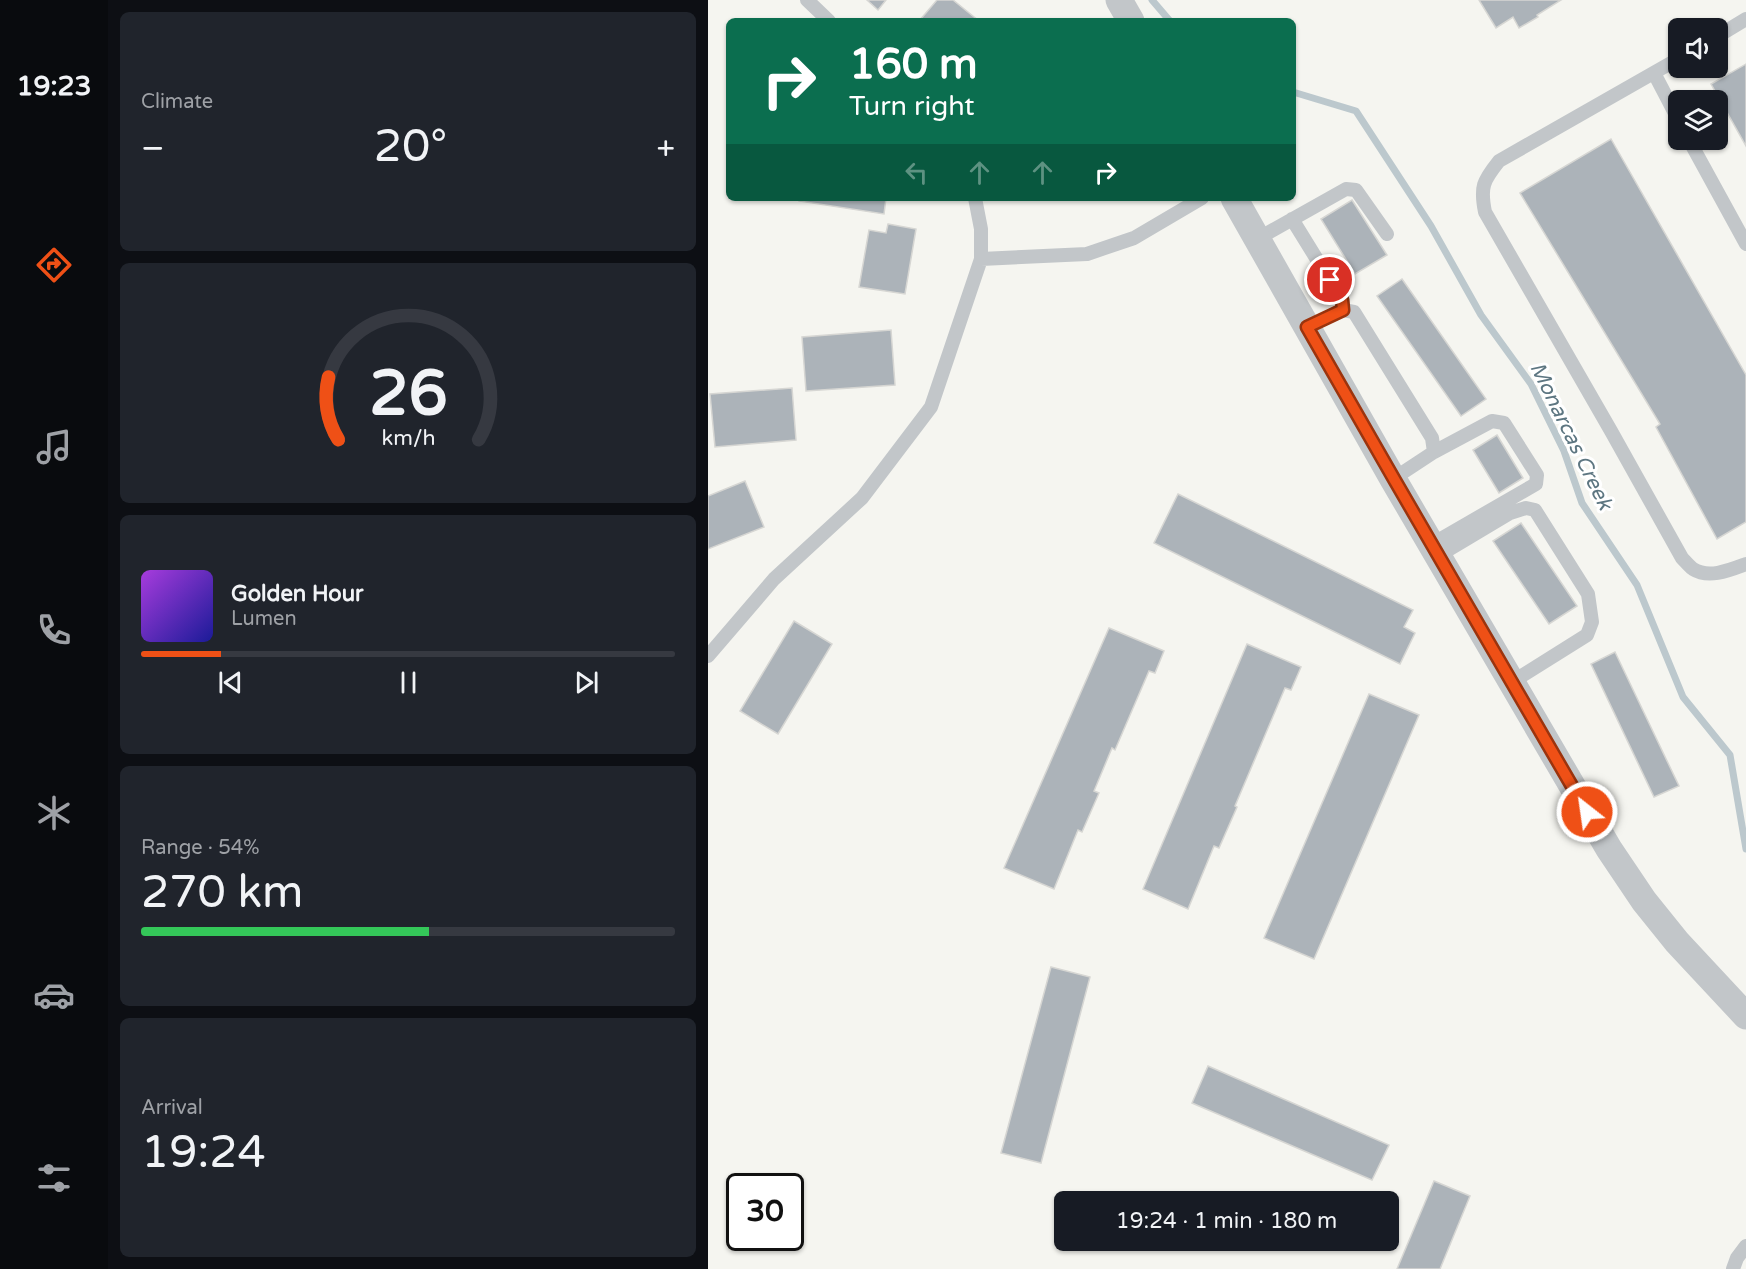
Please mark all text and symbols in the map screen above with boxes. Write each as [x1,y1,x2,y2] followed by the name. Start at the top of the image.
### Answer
[1668,18,1728,150] map controls
[1668,18,1728,78] button: sound
[849,39,978,90] text: 160 m
[750,42,828,120] icon: right
[17,70,91,103] text: 19:23
[141,90,213,114] text: Climate
[849,90,975,123] text: Turn right
[1668,90,1728,150] button: layers
[374,120,447,174] text: 20°
[141,129,165,168] text: −
[656,129,675,168] text: +
[900,156,933,189] icon: left
[963,156,996,189] icon: ahead
[1026,156,1059,189] icon: ahead
[1089,156,1122,189] icon: right
[33,244,75,286] icon: directions
[1304,254,1355,305] pin
[1313,263,1346,296] icon: arrive
[369,357,447,432] text: 26
[1524,358,1618,515] water label: Monarcas Creek
[33,426,75,468] icon: music
[381,426,435,452] text: km/h
[231,581,363,607] text: Golden Hour
[231,607,297,631] text: Lumen
[33,609,75,651] icon: phone
[214,666,247,699] icon: previous
[392,666,425,699] icon: pause
[570,666,603,699] icon: next
[1555,780,1619,844] position arrow
[33,792,75,834] icon: climate
[141,836,260,860] text: Range · 54%
[141,866,303,920] text: 270 km
[33,974,75,1016] icon: car
[141,1096,203,1120] text: Arrival
[141,1126,266,1180] text: 19:24
[33,1157,75,1199] icon: filters
[726,1173,804,1251] speed limit sign: 30
[1116,1208,1337,1234] text: 19:24 · 1 min · 180 m

